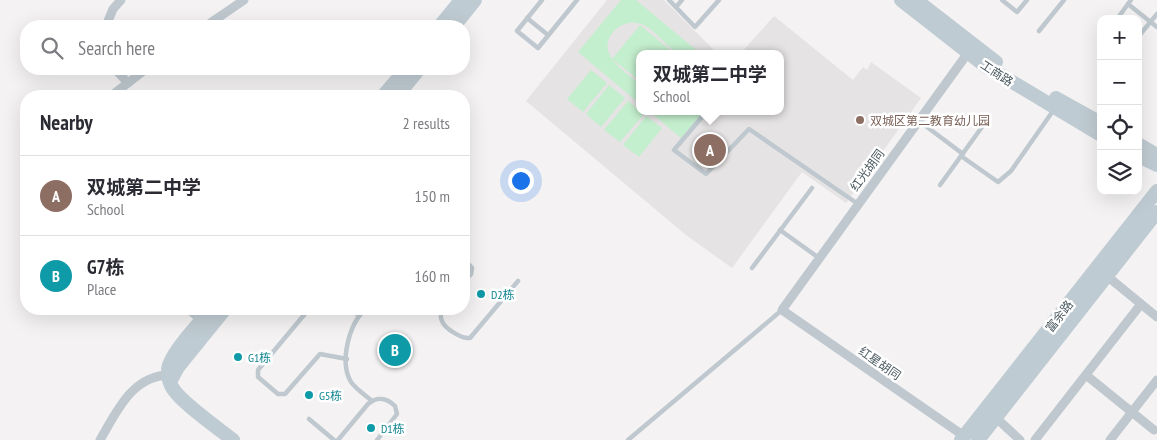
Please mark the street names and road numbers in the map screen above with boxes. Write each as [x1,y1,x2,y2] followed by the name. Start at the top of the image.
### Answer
[978,57,1016,89] street label: 工商路
[847,146,887,194] street label: 红光胡同
[1042,297,1076,335] street label: 富余路
[856,343,904,383] street label: 红星胡同

